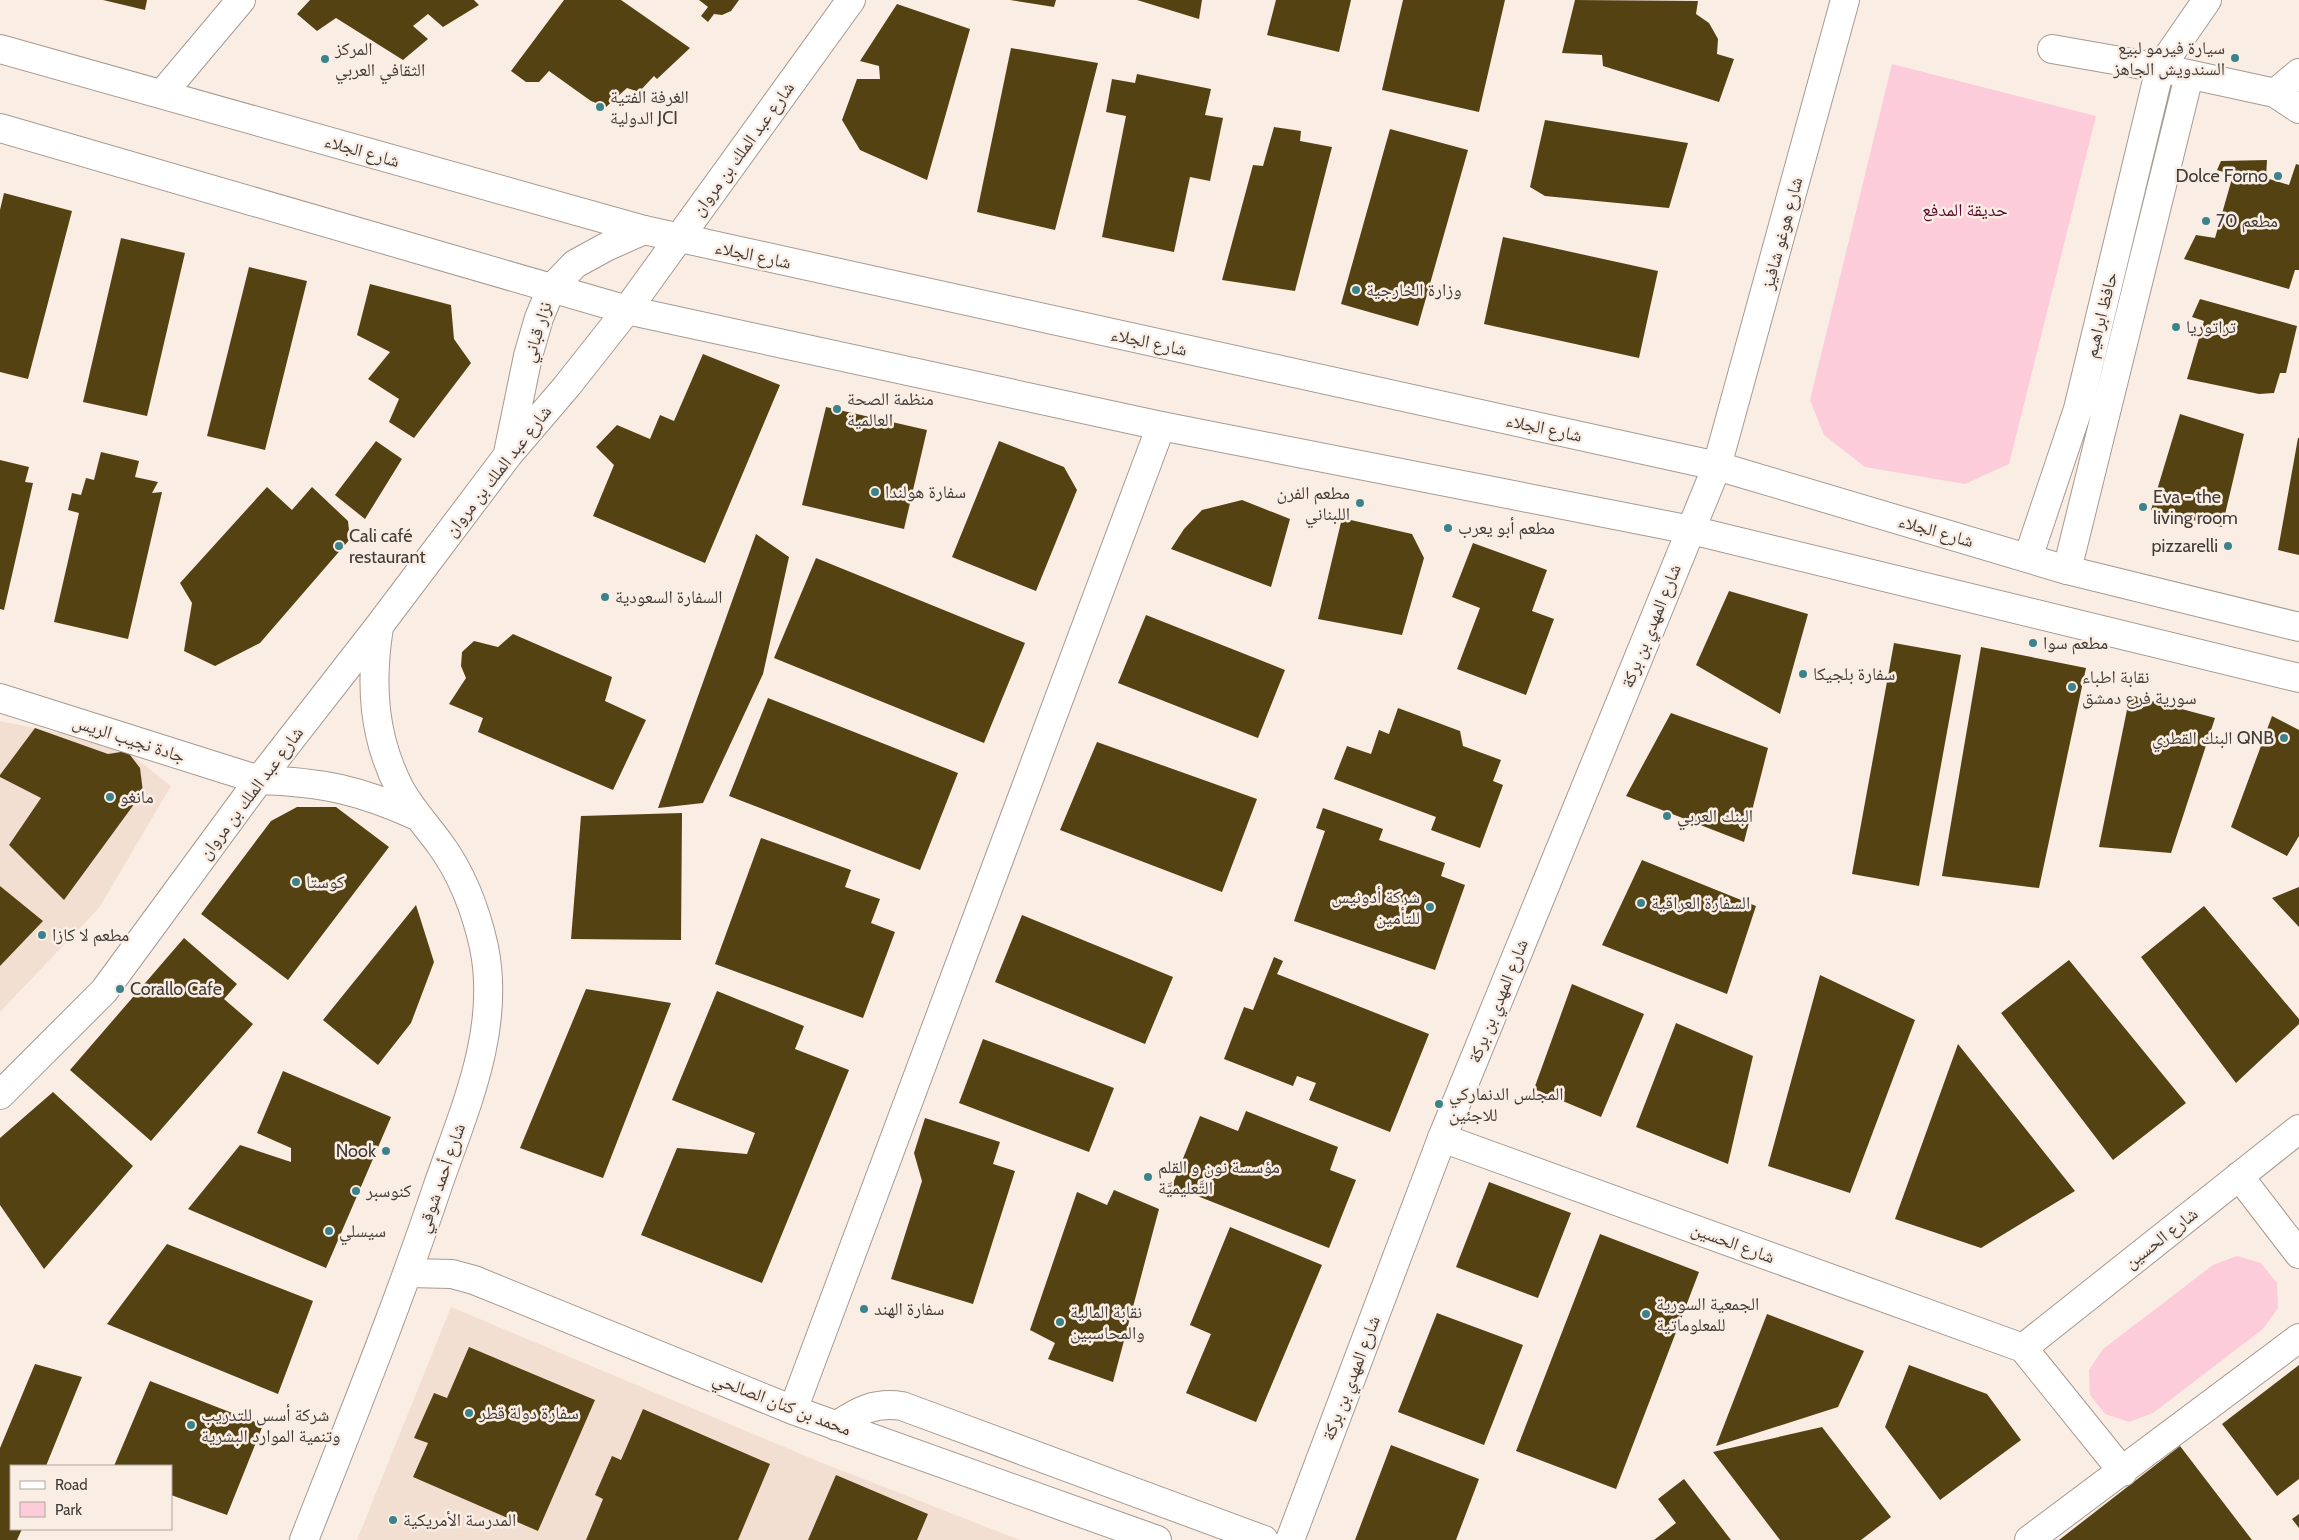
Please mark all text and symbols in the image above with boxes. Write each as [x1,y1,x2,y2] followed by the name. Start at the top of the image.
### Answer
[2112,37,2225,80] place label: سيارة فيرمو لبيع السندويش الجاهز
[334,38,425,85] place label: المركز الثقافي العربي
[2229,52,2241,64] marker: سيارة فيرمو لبيع السندويش الجاهز
[319,53,331,65] marker: المركز الثقافي العربي
[687,78,799,220] street label: شارع عبد الملك بن مروان
[610,86,689,129] place label: الغرفة الفتية الدولية JCI
[594,101,606,113] marker: الغرفة الفتية الدولية JCI
[322,130,402,172] street label: شارع الجلاء
[2175,165,2268,187] place label: Dolce Forno
[2272,170,2284,182] marker: Dolce Forno
[1756,175,1808,292] street label: شارع هوغو شافيز
[1922,199,2008,222] park label: حديقة المدفع
[2216,210,2278,233] place label: مطعم 70
[2200,215,2212,227] marker: مطعم 70
[713,236,793,274] street label: شارع الجلاء
[2080,270,2123,360] street label: حافظ ابراهيم
[1366,279,1462,301] place label: وزارة الخارجية
[1350,284,1362,296] marker: وزارة الخارجية
[517,299,560,366] street label: نزار قباني
[2186,316,2236,338] place label: تراتوريا
[2170,321,2182,333] marker: تراتوريا
[1109,323,1189,361] street label: شارع الجلاء
[847,388,934,431] place label: منظمة الصحة العالمية
[440,401,556,541] street label: شارع عبد الملك بن مروان
[831,403,843,415] marker: منظمة الصحة العالمية
[1504,409,1584,447] street label: شارع الجلاء
[885,481,966,503] place label: سفارة هولندا
[1277,482,1350,529] place label: مطعم الفرن اللبناني
[869,486,881,498] marker: سفارة هولندا
[2153,486,2238,529] place label: Eva - the living room
[1354,497,1366,509] marker: مطعم الفرن اللبناني
[2137,501,2149,513] marker: Eva - the living room
[1896,510,1976,552] street label: شارع الجلاء
[1458,517,1555,540] place label: مطعم أبو يعرب
[1442,522,1454,534] marker: مطعم أبو يعرب
[349,525,425,568] place label: Cali café restaurant
[2152,535,2218,557] place label: pizzarelli
[333,540,345,552] marker: Cali café restaurant
[2222,540,2234,552] marker: pizzarelli
[1616,561,1689,693] street label: شارع المهدي بن بركة
[615,586,723,608] place label: السفارة السعودية
[599,591,611,603] marker: السفارة السعودية
[2043,632,2108,655] place label: مطعم سوا
[2027,637,2039,649] marker: مطعم سوا
[1813,663,1895,685] place label: سفارة بلجيكا
[2082,666,2196,709] place label: نقابة اطباء سورية فرع دمشق
[1797,668,1809,680] marker: سفارة بلجيكا
[2066,681,2078,693] marker: نقابة اطباء سورية فرع دمشق
[70,710,188,768] street label: جادة نجيب الريس
[194,722,308,864] street label: شارع عبد الملك بن مروان
[2152,727,2274,753] place label: البنك القطري QNB
[2278,732,2290,744] marker: البنك القطري QNB
[120,786,154,808] place label: مانغو
[104,791,116,803] marker: مانغو
[1677,805,1753,831] place label: البنك العربي
[1661,810,1673,822] marker: البنك العربي
[306,871,345,893] place label: كوستا
[290,876,302,888] marker: كوستا
[1331,886,1420,929] place label: شركة أدونيس للتأمين
[1651,892,1750,914] place label: السفارة العراقية
[1635,897,1647,909] marker: السفارة العراقية
[1424,901,1436,913] marker: شركة أدونيس للتأمين
[52,924,129,947] place label: مطعم لا كازا
[36,929,48,941] marker: مطعم لا كازا
[1463,936,1536,1068] street label: شارع المهدي بن بركة
[130,978,222,1000] place label: Corallo Cafe
[114,983,126,995] marker: Corallo Cafe
[1449,1083,1564,1126] place label: المجلس الدنماركي للاجئين
[1433,1098,1445,1110] marker: المجلس الدنماركي للاجئين
[412,1120,473,1237] street label: شارع أحمد شوقي
[336,1140,377,1162] place label: Nook
[380,1145,392,1157] marker: Nook
[1158,1156,1280,1199] place label: مؤسسة نون و القلم التَّعليميَّة
[1142,1171,1154,1183] marker: مؤسسة نون و القلم التَّعليميَّة
[365,1180,412,1202] place label: كنوسبر
[350,1185,362,1197] marker: كنوسبر
[2120,1202,2202,1274] street label: شارع الحسين
[1688,1218,1778,1268] street label: شارع الحسين
[339,1220,386,1246] place label: سيسلي
[323,1225,335,1237] marker: سيسلي
[1656,1293,1759,1336] place label: الجمعية السورية للمعلوماتية
[874,1298,944,1320] place label: سفارة الهند
[1070,1301,1145,1344] place label: نقابة المالية والمحاسبين
[858,1303,870,1315] marker: سفارة الهند
[1640,1308,1652,1320] marker: الجمعية السورية للمعلوماتية
[1317,1313,1388,1445] street label: شارع المهدي بن بركة
[1054,1316,1066,1328] marker: نقابة المالية والمحاسبين
[708,1367,854,1444] street label: محمد بن كنان الصالحي
[478,1402,579,1424] place label: سفارة دولة قطر
[201,1404,341,1447] place label: شركة أسس للتدريب وتنمية الموارد البشرية
[463,1407,475,1419] marker: سفارة دولة قطر
[185,1419,197,1431] marker: شركة أسس للتدريب وتنمية الموارد البشرية
[10,1465,172,1530] legend
[55,1476,88,1494] text: Road
[55,1501,82,1519] text: Park
[403,1509,516,1531] place label: المدرسة الأمريكية
[387,1514,399,1526] marker: المدرسة الأمريكية

